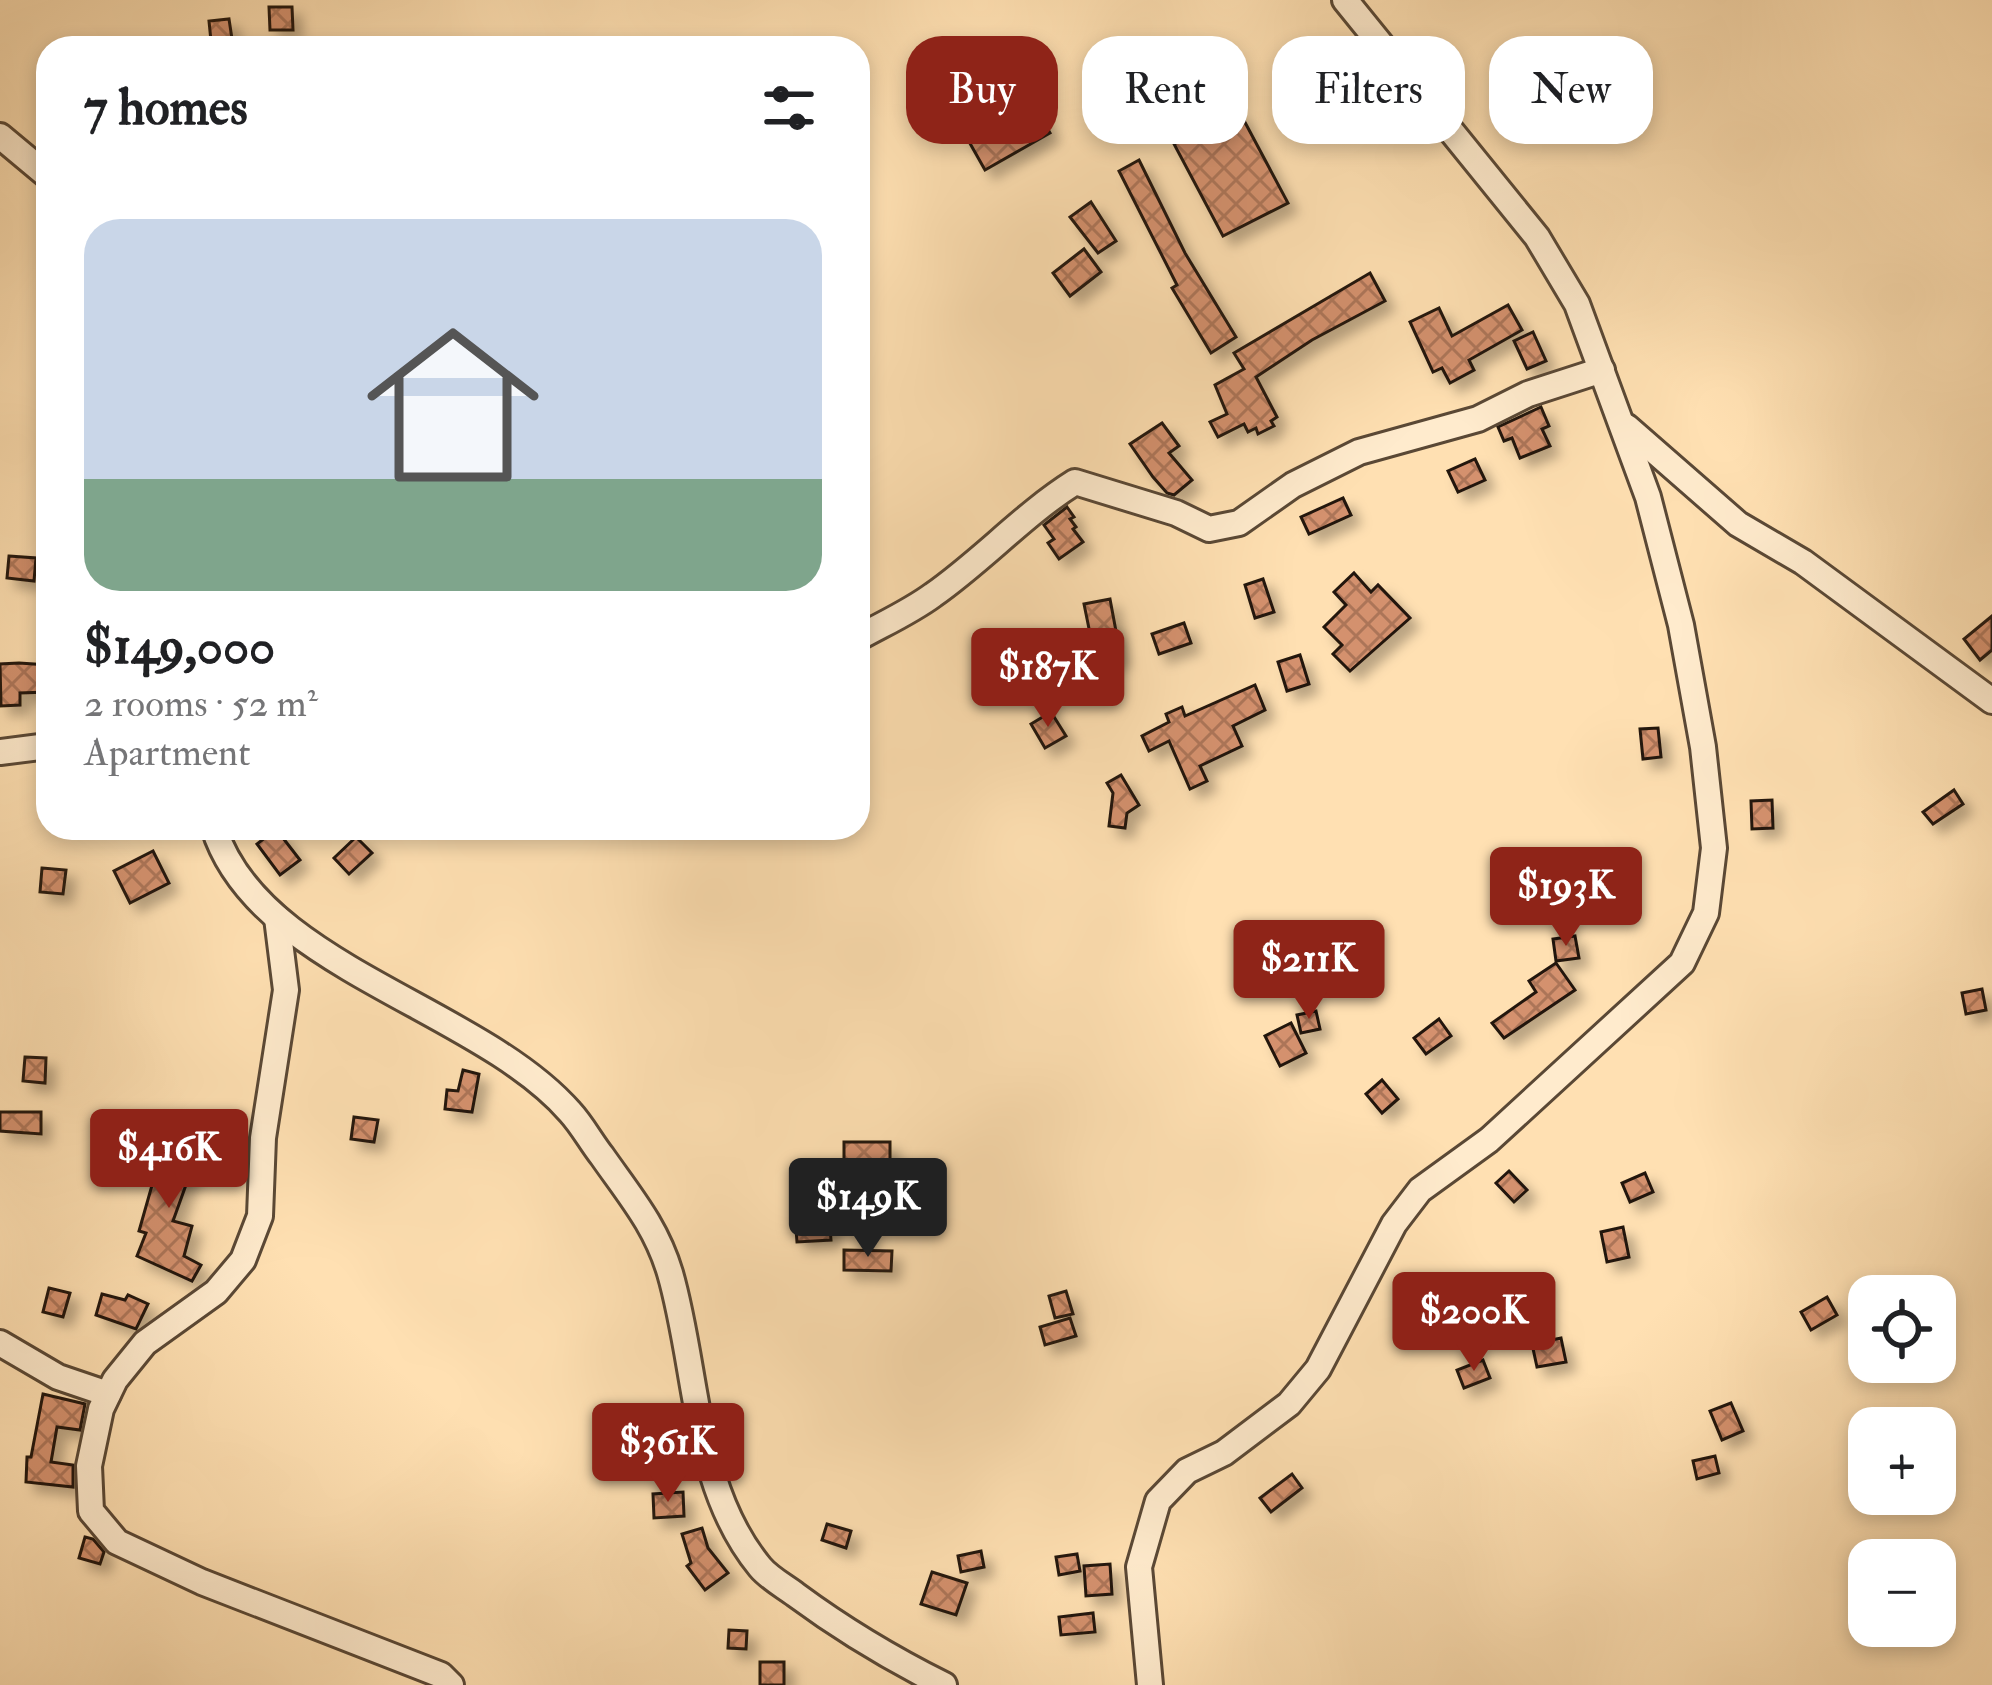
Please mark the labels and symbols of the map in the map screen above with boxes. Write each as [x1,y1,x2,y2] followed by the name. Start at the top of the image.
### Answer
[964,628,1132,730] pin: $187K
[1482,847,1650,949] pin: $193K
[1225,920,1393,1022] pin: $211K
[85,1109,253,1211] pin: $416K
[784,1158,952,1260] pin: $149K
[1390,1272,1558,1374] pin: $200K
[584,1403,752,1505] pin: $361K

